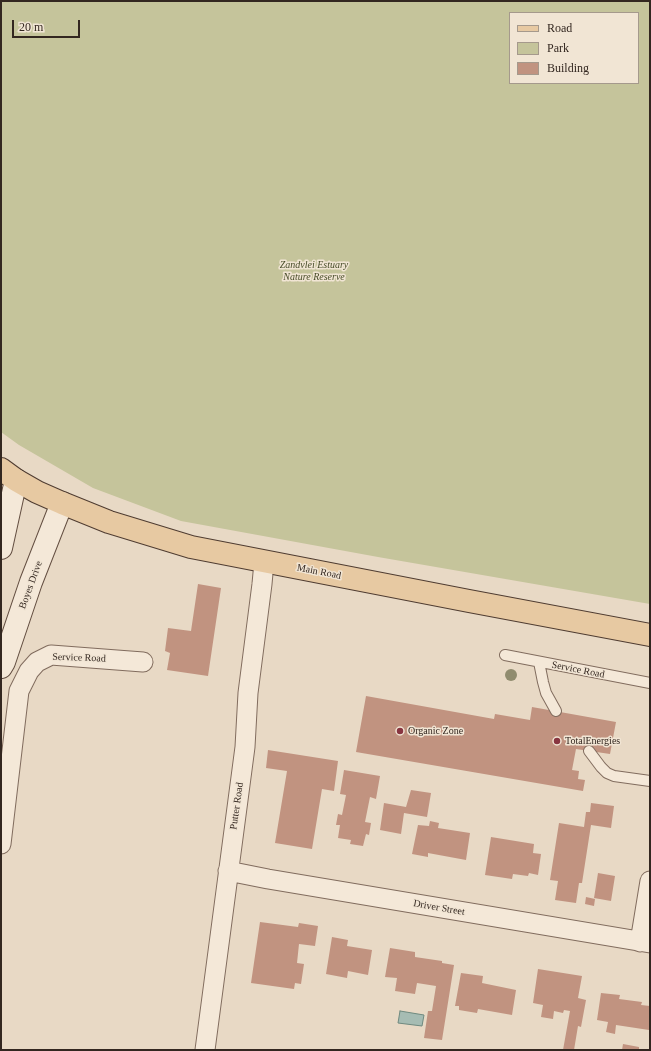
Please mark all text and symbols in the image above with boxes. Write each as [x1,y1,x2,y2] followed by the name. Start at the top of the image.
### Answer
[14,12,82,38] scale bar
[509,12,639,84] legend
[19,20,43,34] text: 20 m
[547,21,572,35] text: Road
[547,41,569,55] text: Park
[547,61,589,75] text: Building
[280,259,348,282] park label: Zandvlei Estuary Nature Reserve
[17,559,45,611] street label: Boyes Drive
[296,562,342,582] street label: Main Road
[52,651,106,665] street label: Service Road
[551,659,605,681] street label: Service Road
[408,725,463,737] place label: Organic Zone
[395,726,405,736] marker: Organic Zone
[565,735,620,747] place label: TotalEnergies
[552,736,562,746] marker: TotalEnergies
[228,782,246,830] street label: Putter Road
[412,898,466,918] street label: Driver Street

